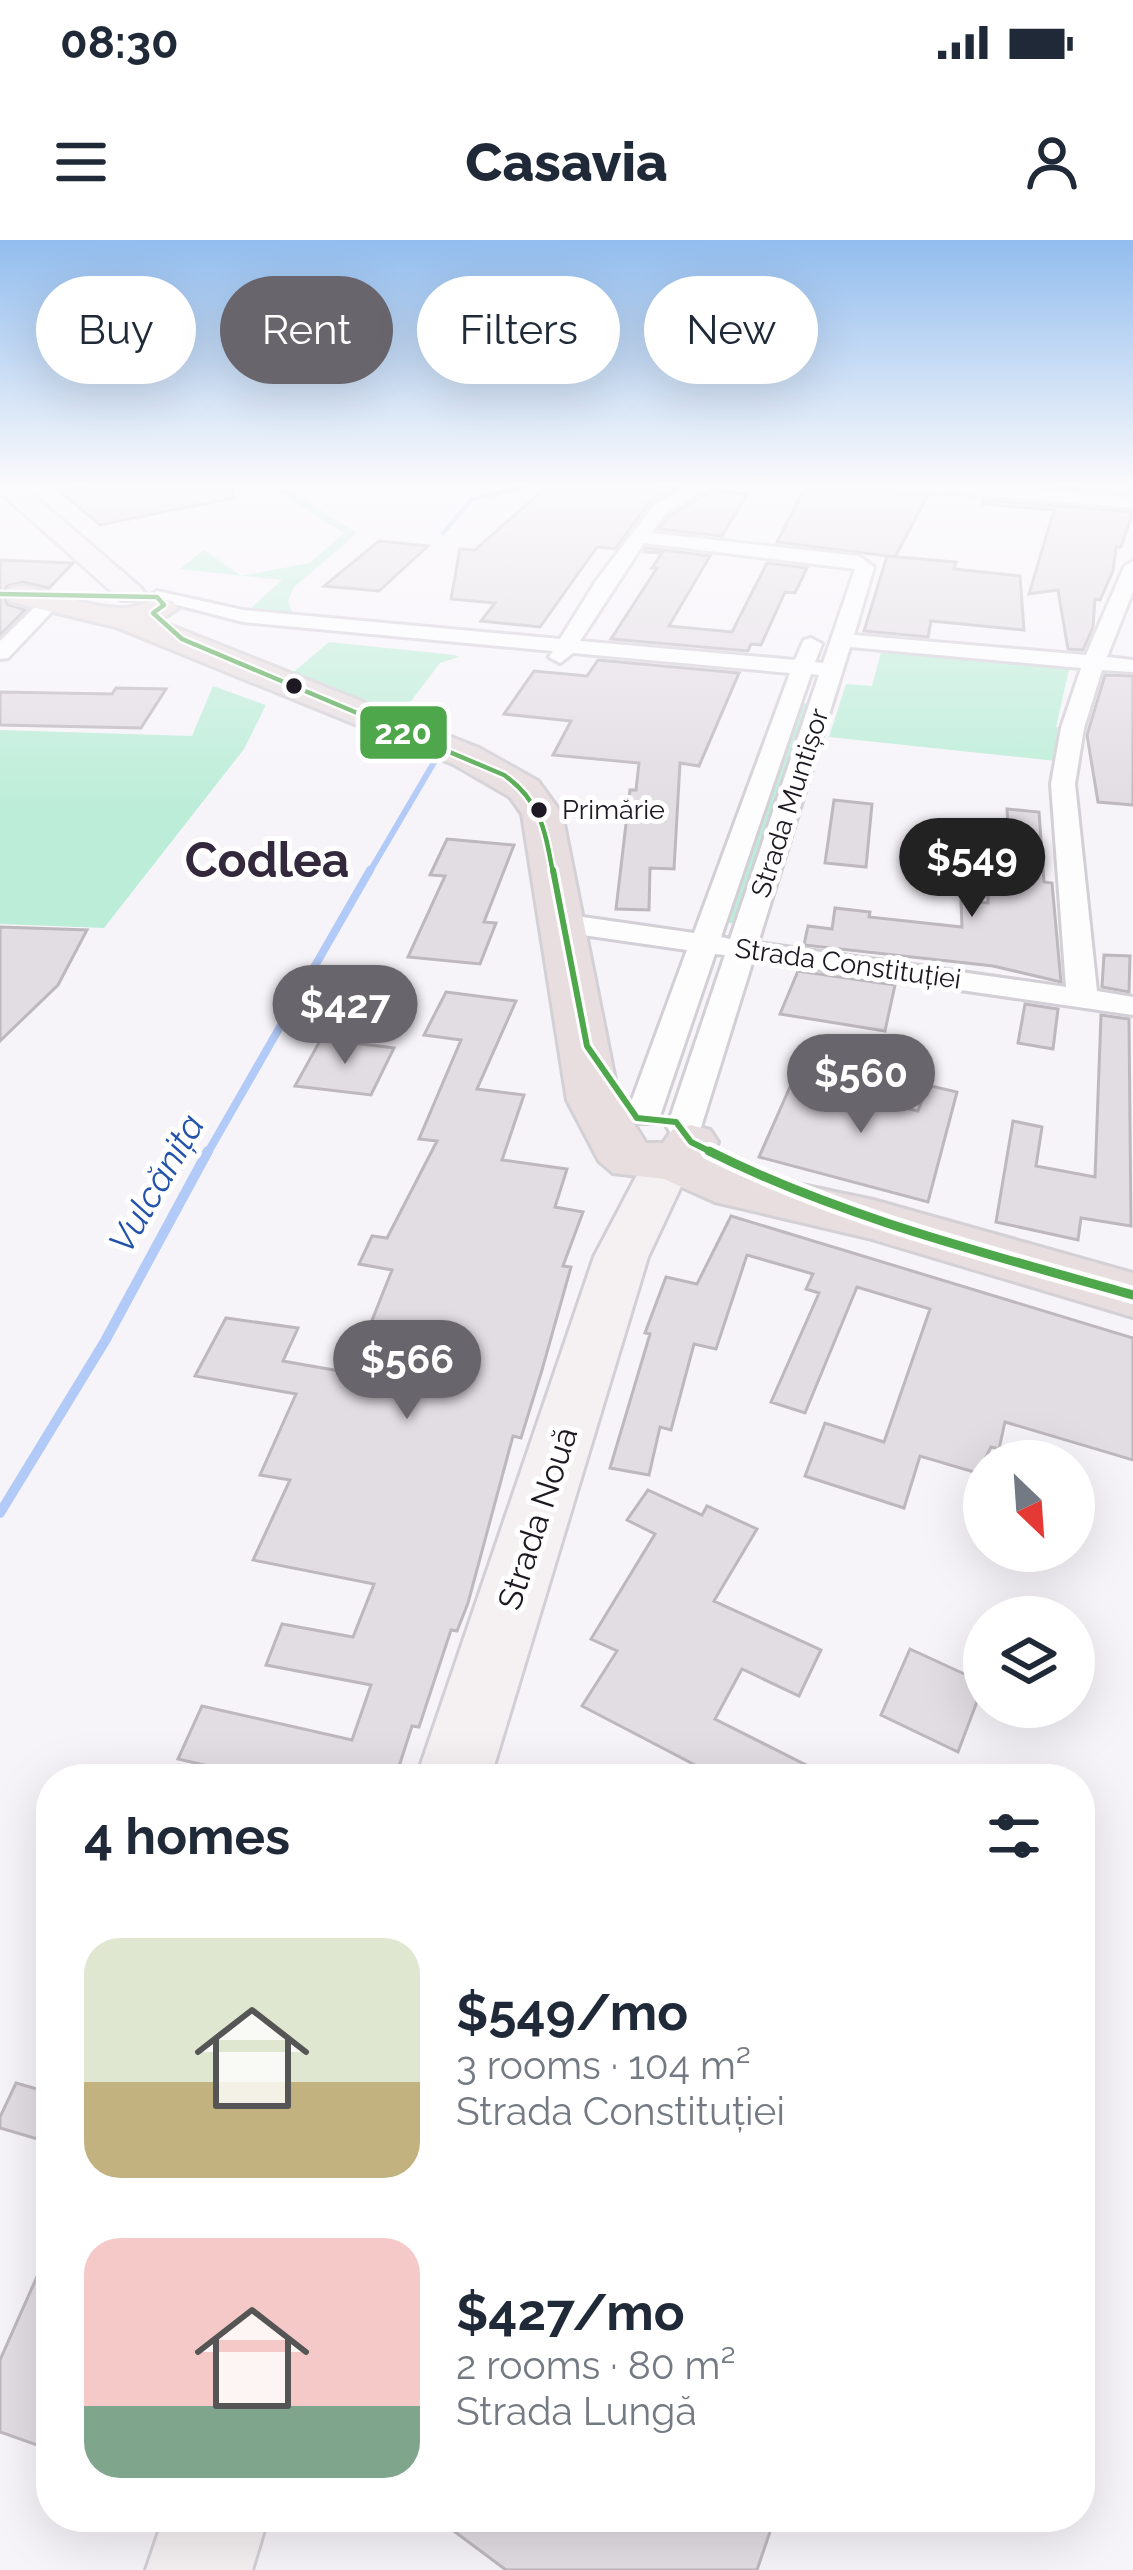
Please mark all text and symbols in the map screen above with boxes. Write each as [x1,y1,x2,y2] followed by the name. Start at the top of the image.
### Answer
[60,16,179,69] text: 08:30
[48,129,114,195] icon: menu
[1019,129,1085,195] icon: person
[465,130,668,194] text: Casavia
[36,276,196,384] chip: Buy
[220,276,393,384] chip: Rent
[417,276,620,384] chip: Filters
[644,276,818,384] chip: New
[283,675,305,697] unlabelled marker
[358,704,449,761] line badge: 220
[744,704,835,901] street label: Strada Muntișor
[374,713,432,752] text: 220
[562,794,665,825] place label: Primărie
[528,799,550,821] marker: Primărie
[901,818,1043,920] pin: $549
[185,832,349,888] district label: Codlea
[926,834,1018,880] text: $549
[733,932,963,995] street label: Strada Constituției
[274,965,416,1067] pin: $427
[300,981,390,1027] text: $427
[790,1034,932,1136] pin: $560
[814,1050,908,1096] text: $560
[100,1106,212,1260] water label: Vulcănița
[336,1320,478,1422] pin: $566
[360,1336,454,1382] text: $566
[490,1422,585,1614] street label: Strada Nouă
[963,1440,1095,1572] north arrow
[963,1440,1095,1728] map controls
[963,1596,1095,1728] button: layers
[981,1803,1047,1869] icon: filters
[84,1806,290,1866] text: 4 homes
[456,1982,688,2042] text: $549/mo
[180,1986,324,2130] icon: home
[456,2042,751,2088] text: 3 rooms · 104 m²
[456,2088,785,2134] text: Strada Constituției
[456,2282,685,2342] text: $427/mo
[180,2286,324,2430] icon: home
[456,2342,736,2388] text: 2 rooms · 80 m²
[456,2388,697,2434] text: Strada Lungă

